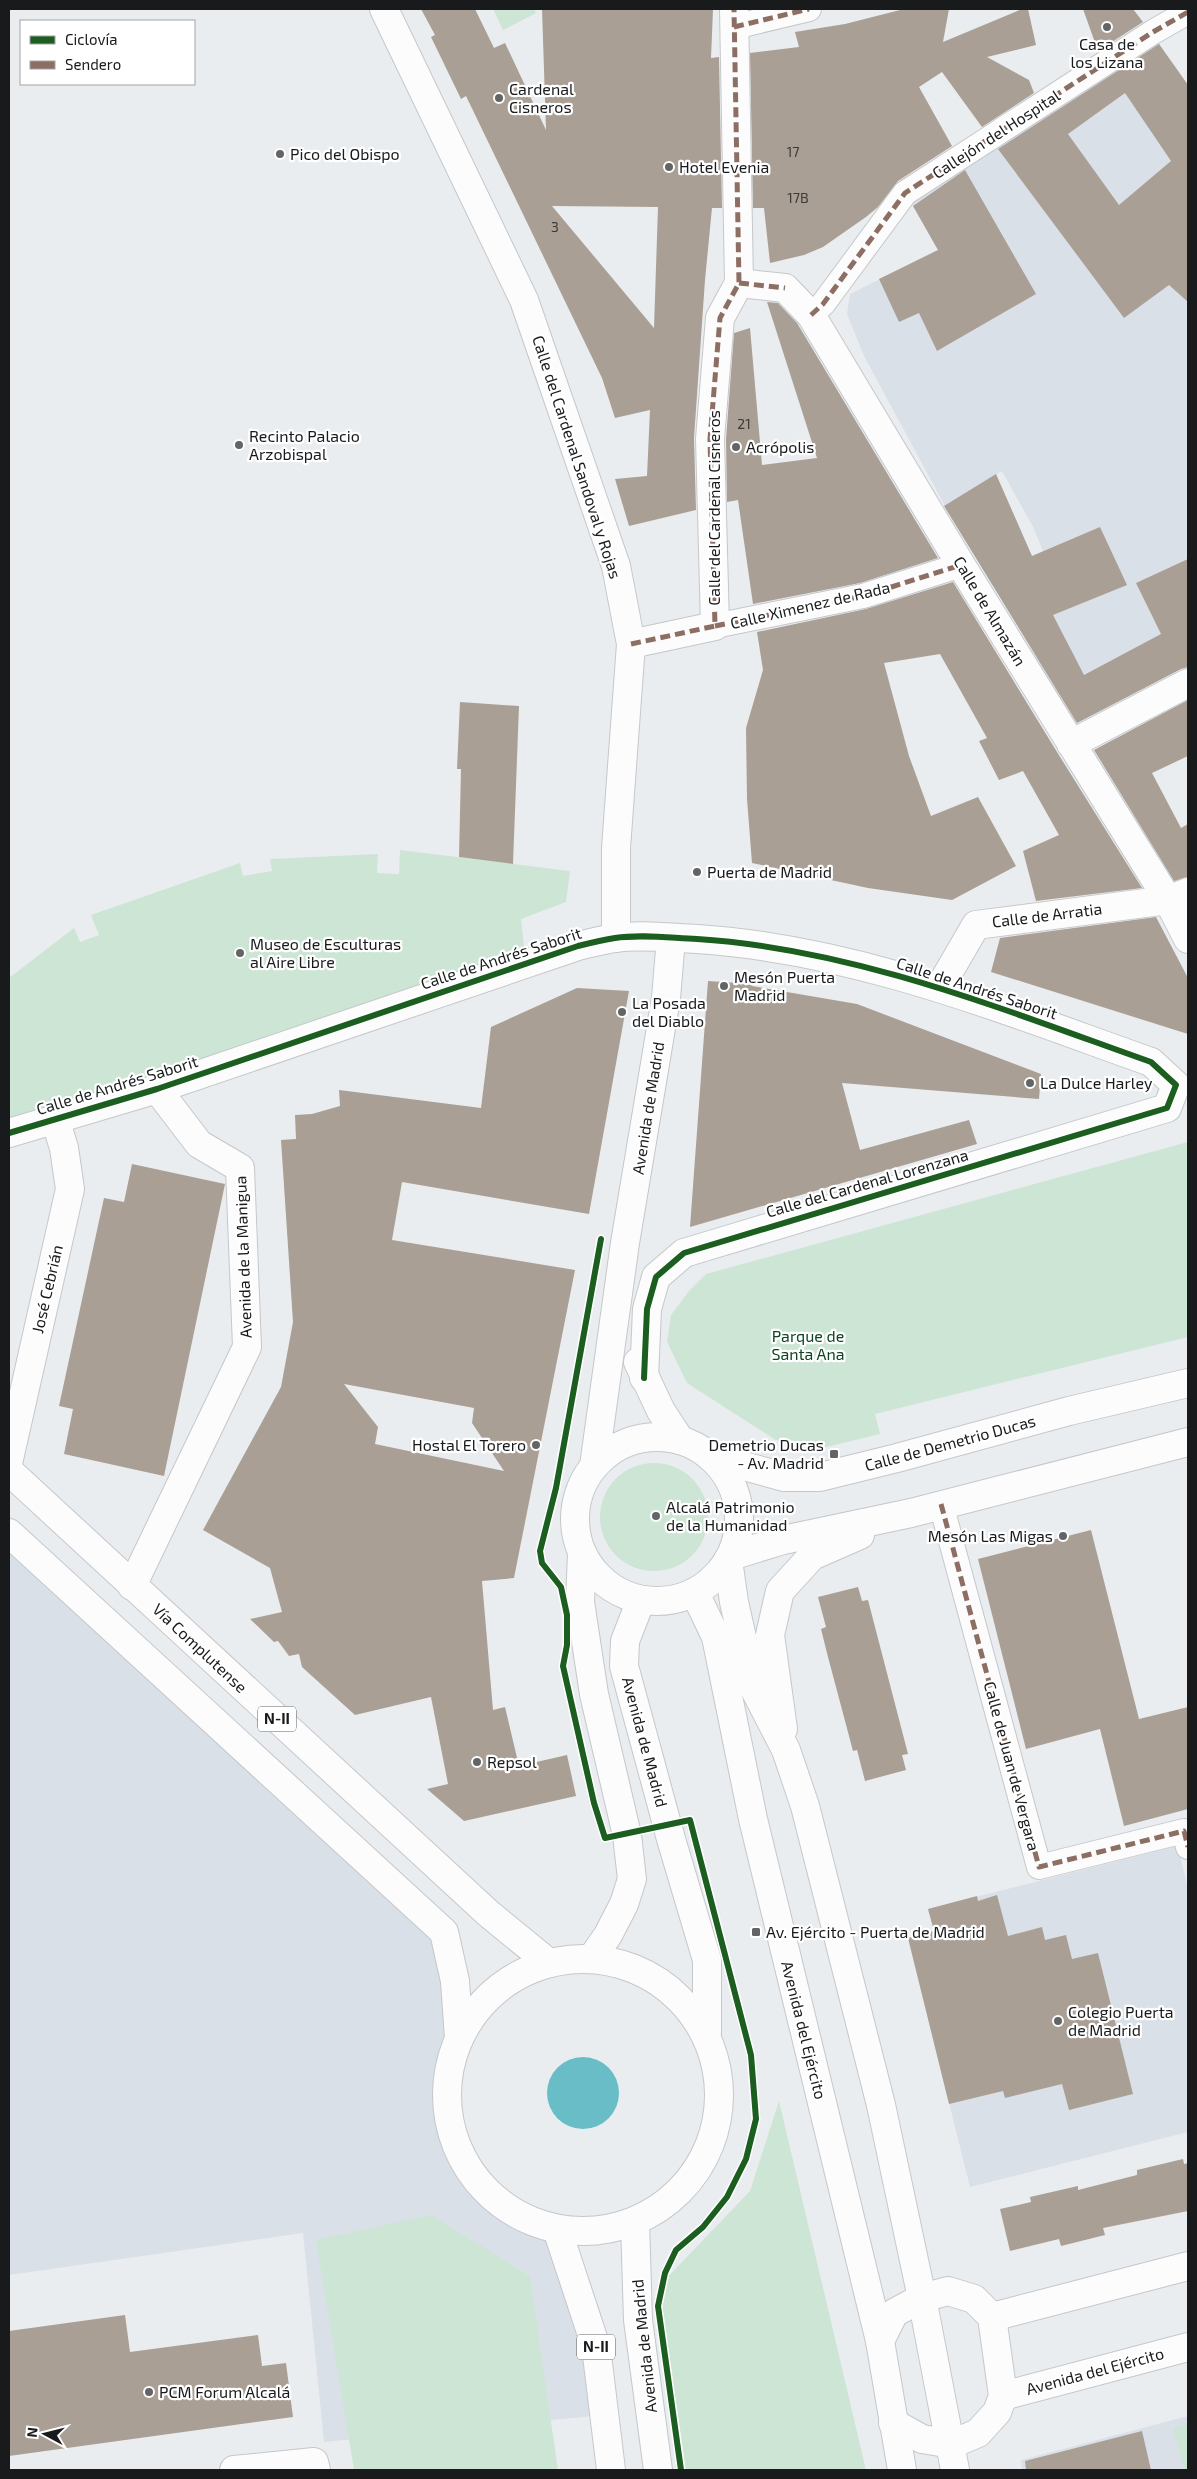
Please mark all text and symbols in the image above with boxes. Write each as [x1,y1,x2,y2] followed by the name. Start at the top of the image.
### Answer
[20,20,195,85] legend
[1101,21,1113,33] marker: Casa de los Lizana
[65,30,117,48] text: Ciclovía
[1071,34,1143,71] place label: Casa de los Lizana
[65,55,121,73] text: Sendero
[509,79,574,116] place label: Cardenal Cisneros
[928,85,1064,183] street label: Callejón del Hospital
[493,92,505,104] marker: Cardenal Cisneros
[787,143,799,160] house number: 17
[290,144,400,163] place label: Pico del Obispo
[274,148,286,160] marker: Pico del Obispo
[679,157,769,176] place label: Hotel Evenia
[663,161,675,173] marker: Hotel Evenia
[787,189,809,206] house number: 17B
[551,218,559,235] house number: 3
[528,333,626,581] street label: Calle del Cardenal Sandoval y Rojas
[704,410,723,606] street label: Calle del Cardenal Cisneros
[737,415,751,432] house number: 21
[249,426,360,463] place label: Recinto Palacio Arzobispal
[746,437,814,456] place label: Acrópolis
[233,439,245,451] marker: Recinto Palacio Arzobispal
[730,441,742,453] marker: Acrópolis
[950,553,1031,669] street label: Calle de Almazán
[728,577,892,632] street label: Calle Ximenez de Rada
[707,862,832,881] place label: Puerta de Madrid
[691,866,703,878] marker: Puerta de Madrid
[991,898,1103,931] street label: Calle de Arratia
[418,923,584,992] street label: Calle de Andrés Saborit
[250,934,401,971] place label: Museo de Esculturas al Aire Libre
[234,947,246,959] marker: Museo de Esculturas al Aire Libre
[894,953,1060,1022] street label: Calle de Andrés Saborit
[734,967,835,1004] place label: Mesón Puerta Madrid
[718,980,730,992] marker: Mesón Puerta Madrid
[632,993,706,1030] place label: La Posada del Diablo
[616,1006,628,1018] marker: La Posada del Diablo
[628,1040,667,1176] street label: Avenida de Madrid
[34,1051,200,1118] street label: Calle de Andrés Saborit
[1040,1073,1153,1092] place label: La Dulce Harley
[1024,1077,1036,1089] marker: La Dulce Harley
[764,1145,970,1221] street label: Calle del Cardenal Lorenzana
[230,1175,255,1339] street label: Avenida de la Manigua
[27,1243,66,1335] street label: José Cebrián
[771,1326,845,1363] park label: Parque de Santa Ana
[862,1411,1037,1475] street label: Calle de Demetrio Ducas
[412,1435,526,1454] place label: Hostal El Torero
[709,1435,824,1472] place label: Demetrio Ducas - Av. Madrid
[530,1439,542,1451] marker: Hostal El Torero
[828,1448,840,1460] marker: Demetrio Ducas - Av. Madrid
[666,1497,795,1534] place label: Alcalá Patrimonio de la Humanidad
[650,1510,662,1522] marker: Alcalá Patrimonio de la Humanidad
[928,1526,1053,1545] place label: Mesón Las Migas
[1057,1530,1069,1542] marker: Mesón Las Migas
[149,1599,251,1696] street label: Vía Complutense
[619,1675,672,1809] street label: Avenida de Madrid
[981,1679,1044,1853] street label: Calle de Juan de Vergara
[258,1706,296,1732] road number: N-II
[487,1752,537,1771] place label: Repsol
[471,1756,483,1768] marker: Repsol
[766,1922,985,1942] place label: Av. Ejército - Puerta de Madrid
[750,1926,762,1938] marker: Av. Ejército - Puerta de Madrid
[777,1959,831,2101] street label: Avenida del Ejército
[1068,2002,1174,2039] place label: Colegio Puerta de Madrid
[1052,2015,1064,2027] marker: Colegio Puerta de Madrid
[627,2278,660,2414] street label: Avenida de Madrid
[577,2334,615,2360] road number: N-II
[1024,2343,1166,2399] street label: Avenida del Ejército
[159,2382,290,2401] place label: PCM Forum Alcalá
[143,2386,155,2398] marker: PCM Forum Alcalá
[20,2409,70,2459] north arrow
[23,2426,41,2438] text: N

